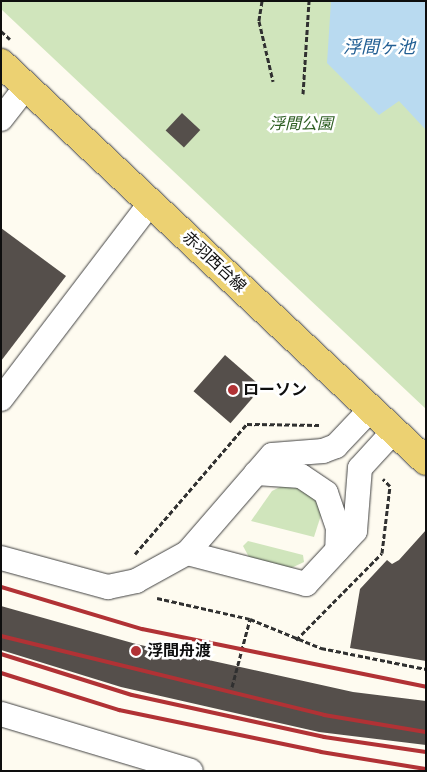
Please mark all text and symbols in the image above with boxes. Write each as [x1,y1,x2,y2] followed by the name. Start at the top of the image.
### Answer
[343,37,415,59] water label: 浮間ヶ池
[269,114,333,134] park label: 浮間公園
[178,228,250,296] street label: 赤羽西台線
[243,380,307,400] place label: ローソン
[227,384,239,396] marker: ローソン
[147,641,211,661] place label: 浮間舟渡
[129,644,143,658] marker: 浮間舟渡

